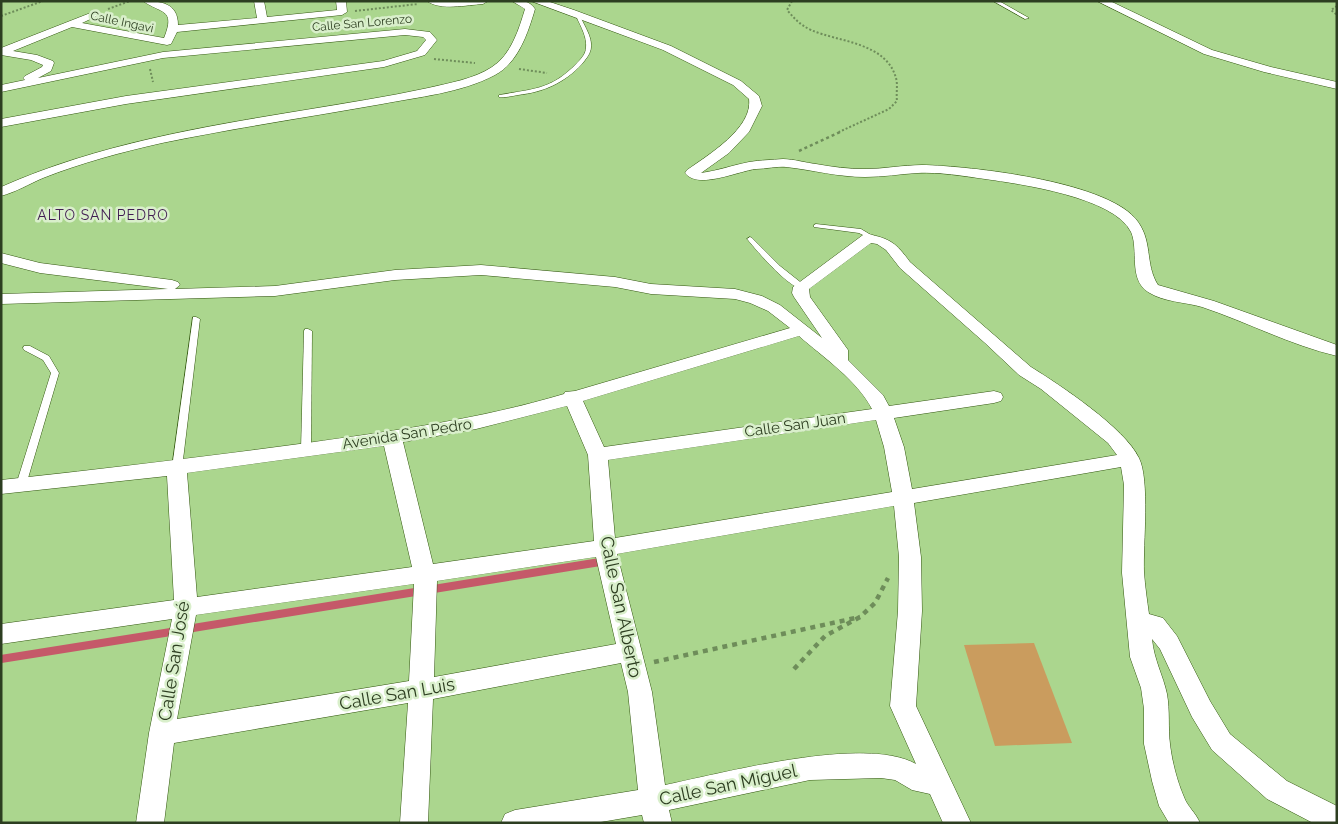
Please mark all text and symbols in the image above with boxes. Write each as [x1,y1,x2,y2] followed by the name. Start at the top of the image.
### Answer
[89,8,155,36] street label: Calle Ingavi
[311,12,413,34] street label: Calle San Lorenzo
[37,207,169,223] district label: ALTO SAN PEDRO
[743,409,847,441] street label: Calle San Juan
[341,415,473,453] street label: Avenida San Pedro
[596,534,647,680] street label: Calle San Alberto
[154,599,193,722] street label: Calle San José
[338,673,456,714] street label: Calle San Luis
[657,760,799,809] street label: Calle San Miguel

